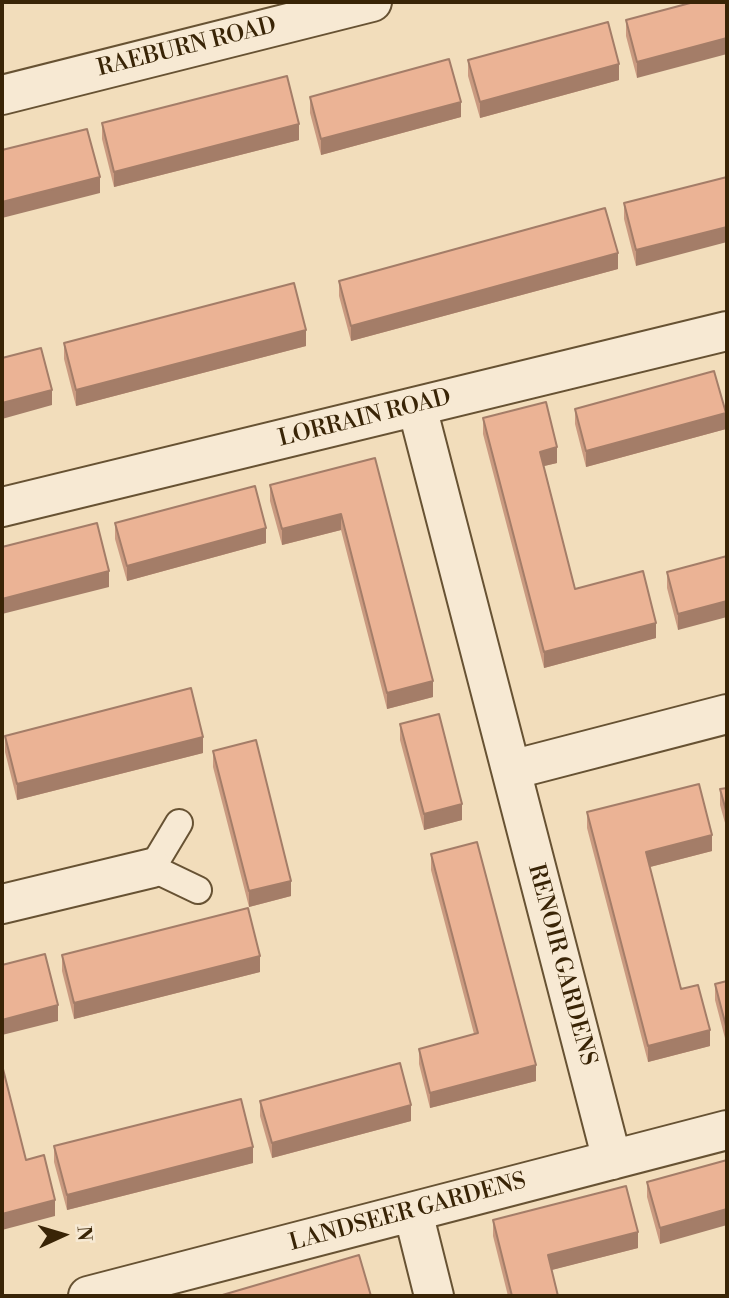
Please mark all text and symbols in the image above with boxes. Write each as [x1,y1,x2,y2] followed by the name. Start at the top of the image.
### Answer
[95,12,279,84] street label: RAEBURN ROAD
[276,384,454,454] street label: LORRAIN ROAD
[521,861,601,1069] street label: RENOIR GARDENS
[286,1168,530,1258] street label: LANDSEER GARDENS
[28,1200,98,1270] north arrow
[71,1225,96,1242] text: N

